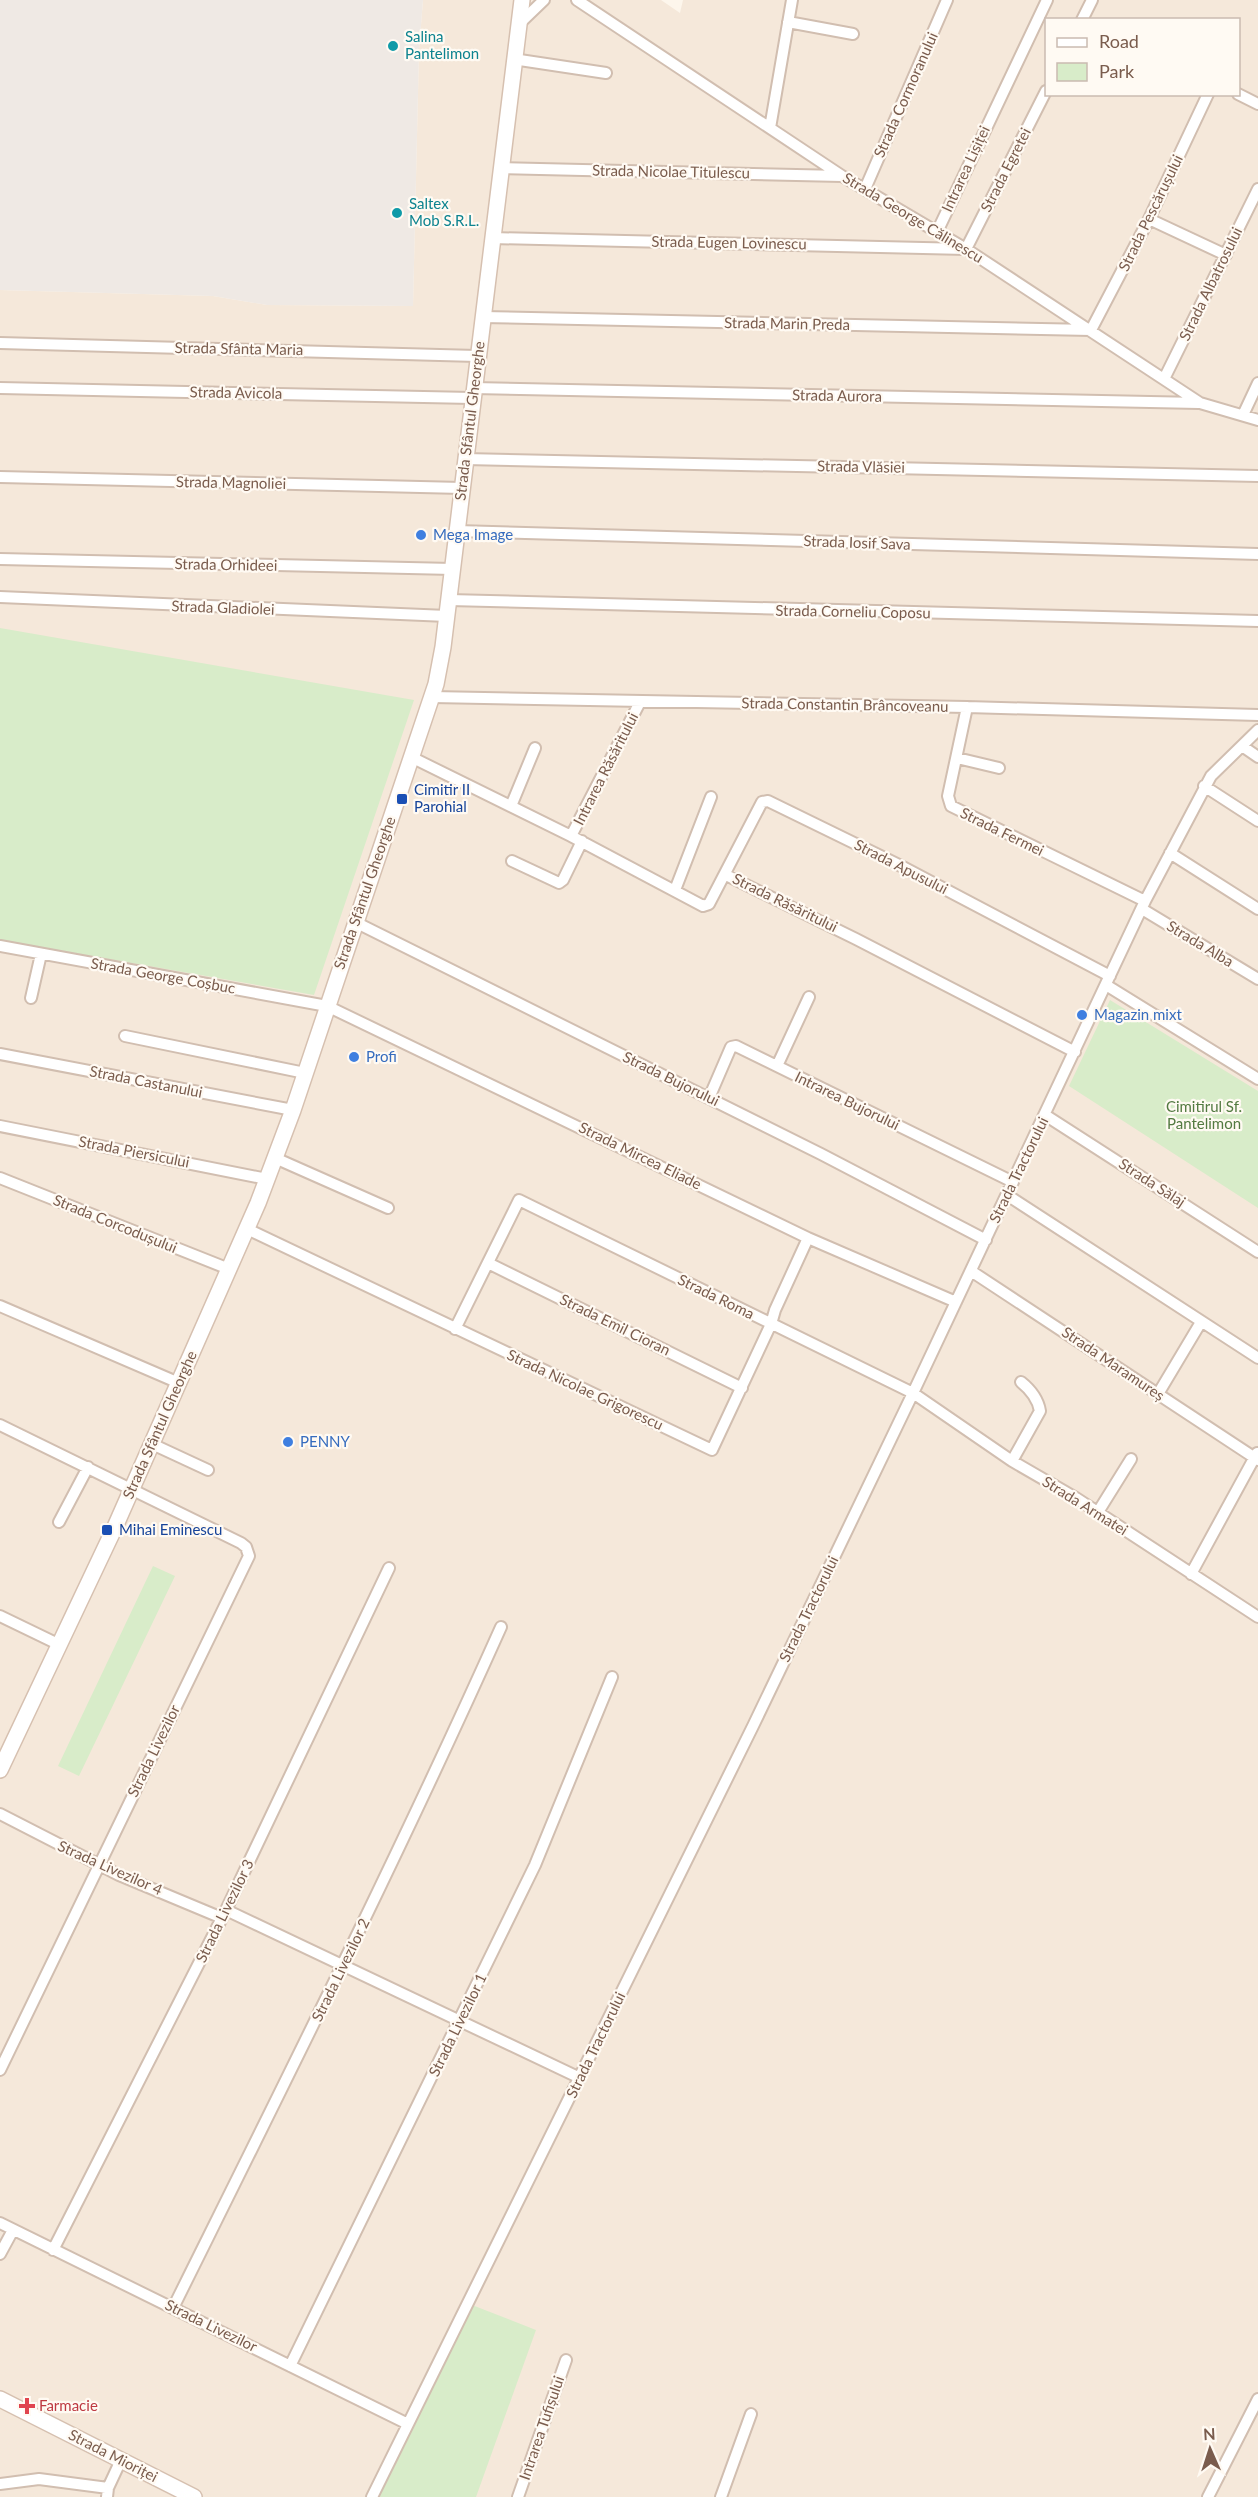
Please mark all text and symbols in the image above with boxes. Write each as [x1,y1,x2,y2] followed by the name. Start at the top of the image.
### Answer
[1045,18,1240,96] legend
[405,27,479,62] place label: Salina Pantelimon
[869,29,941,160] street label: Strada Cormoranului
[1099,30,1139,52] text: Road
[386,39,400,53] marker: Salina Pantelimon
[1099,60,1135,82] text: Park
[937,123,993,215] street label: Intrarea Lișiței
[976,125,1034,215] street label: Strada Egretei
[1114,151,1186,274] street label: Strada Pescărușului
[592,161,750,181] street label: Strada Nicolae Titulescu
[840,168,987,266] street label: Strada George Călinescu
[409,194,479,229] place label: Saltex Mob S.R.L.
[390,206,404,220] marker: Saltex Mob S.R.L.
[1175,224,1245,343] street label: Strada Albatrosului
[651,232,807,252] street label: Strada Eugen Lovinescu
[724,313,850,333] street label: Strada Marin Preda
[174,338,304,358] street label: Strada Sfânta Maria
[450,340,488,502] street label: Strada Sfântul Gheorghe
[190,382,282,402] street label: Strada Avicola
[792,385,882,405] street label: Strada Aurora
[817,456,905,476] street label: Strada Vlăsiei
[176,472,286,492] street label: Strada Magnoliei
[433,525,513,543] place label: Mega Image
[414,528,428,542] marker: Mega Image
[803,531,911,553] street label: Strada Iosif Sava
[174,554,278,574] street label: Strada Orhideei
[171,596,275,618] street label: Strada Gladiolei
[775,601,931,621] street label: Strada Corneliu Coposu
[741,693,949,715] street label: Strada Constantin Brâncoveanu
[569,709,641,828] street label: Intrarea Răsăritului
[414,780,470,815] place label: Cimitir II Parohial
[395,792,409,806] marker: Cimitir II Parohial
[958,803,1047,859] street label: Strada Fermei
[329,814,399,972] street label: Strada Sfântul Gheorghe
[852,835,951,897] street label: Strada Apusului
[730,869,841,935] street label: Strada Răsăritului
[1164,916,1237,970] street label: Strada Alba
[89,953,237,997] street label: Strada George Coșbuc
[1094,1005,1182,1023] place label: Magazin mixt
[1075,1008,1089,1022] marker: Magazin mixt
[366,1047,397,1065] place label: Profi
[620,1047,723,1109] street label: Strada Bujorului
[347,1050,361,1064] marker: Profi
[88,1061,204,1101] street label: Strada Castanului
[792,1067,903,1133] street label: Intrarea Bujorului
[1166,1097,1242,1132] park label: Cimitirul Sf. Pantelimon
[985,1114,1052,1225] street label: Strada Tractorului
[576,1118,705,1193] street label: Strada Mircea Eliade
[77,1131,191,1171] street label: Strada Piersicului
[1116,1154,1189,1210] street label: Strada Sălaj
[51,1190,180,1256] street label: Strada Corcodușului
[675,1270,758,1322] street label: Strada Roma
[557,1290,674,1359] street label: Strada Emil Cioran
[1059,1322,1168,1404] street label: Strada Maramureș
[505,1345,666,1433] street label: Strada Nicolae Grigorescu
[118,1348,200,1502] street label: Strada Sfântul Gheorghe
[300,1432,351,1450] place label: PENNY
[281,1435,295,1449] marker: PENNY
[1039,1472,1132,1539] street label: Strada Armatei
[119,1520,222,1538] place label: Mihai Eminescu
[100,1523,114,1537] marker: Mihai Eminescu
[775,1553,842,1664] street label: Strada Tractorului
[123,1701,183,1800] street label: Strada Livezilor
[55,1836,166,1898] street label: Strada Livezilor 4
[191,1856,257,1965] street label: Strada Livezilor 3
[307,1915,373,2024] street label: Strada Livezilor 2
[424,1970,490,2079] street label: Strada Livezilor 1
[562,1989,629,2100] street label: Strada Tractorului
[162,2295,261,2355] street label: Strada Livezilor
[515,2373,567,2482] street label: Intrarea Tufișului
[39,2396,98,2414] place label: Farmacie
[20,2399,34,2413] marker: Farmacie
[1180,2419,1240,2479] north arrow
[1203,2424,1216,2443] text: N
[66,2425,161,2485] street label: Strada Mioriței

